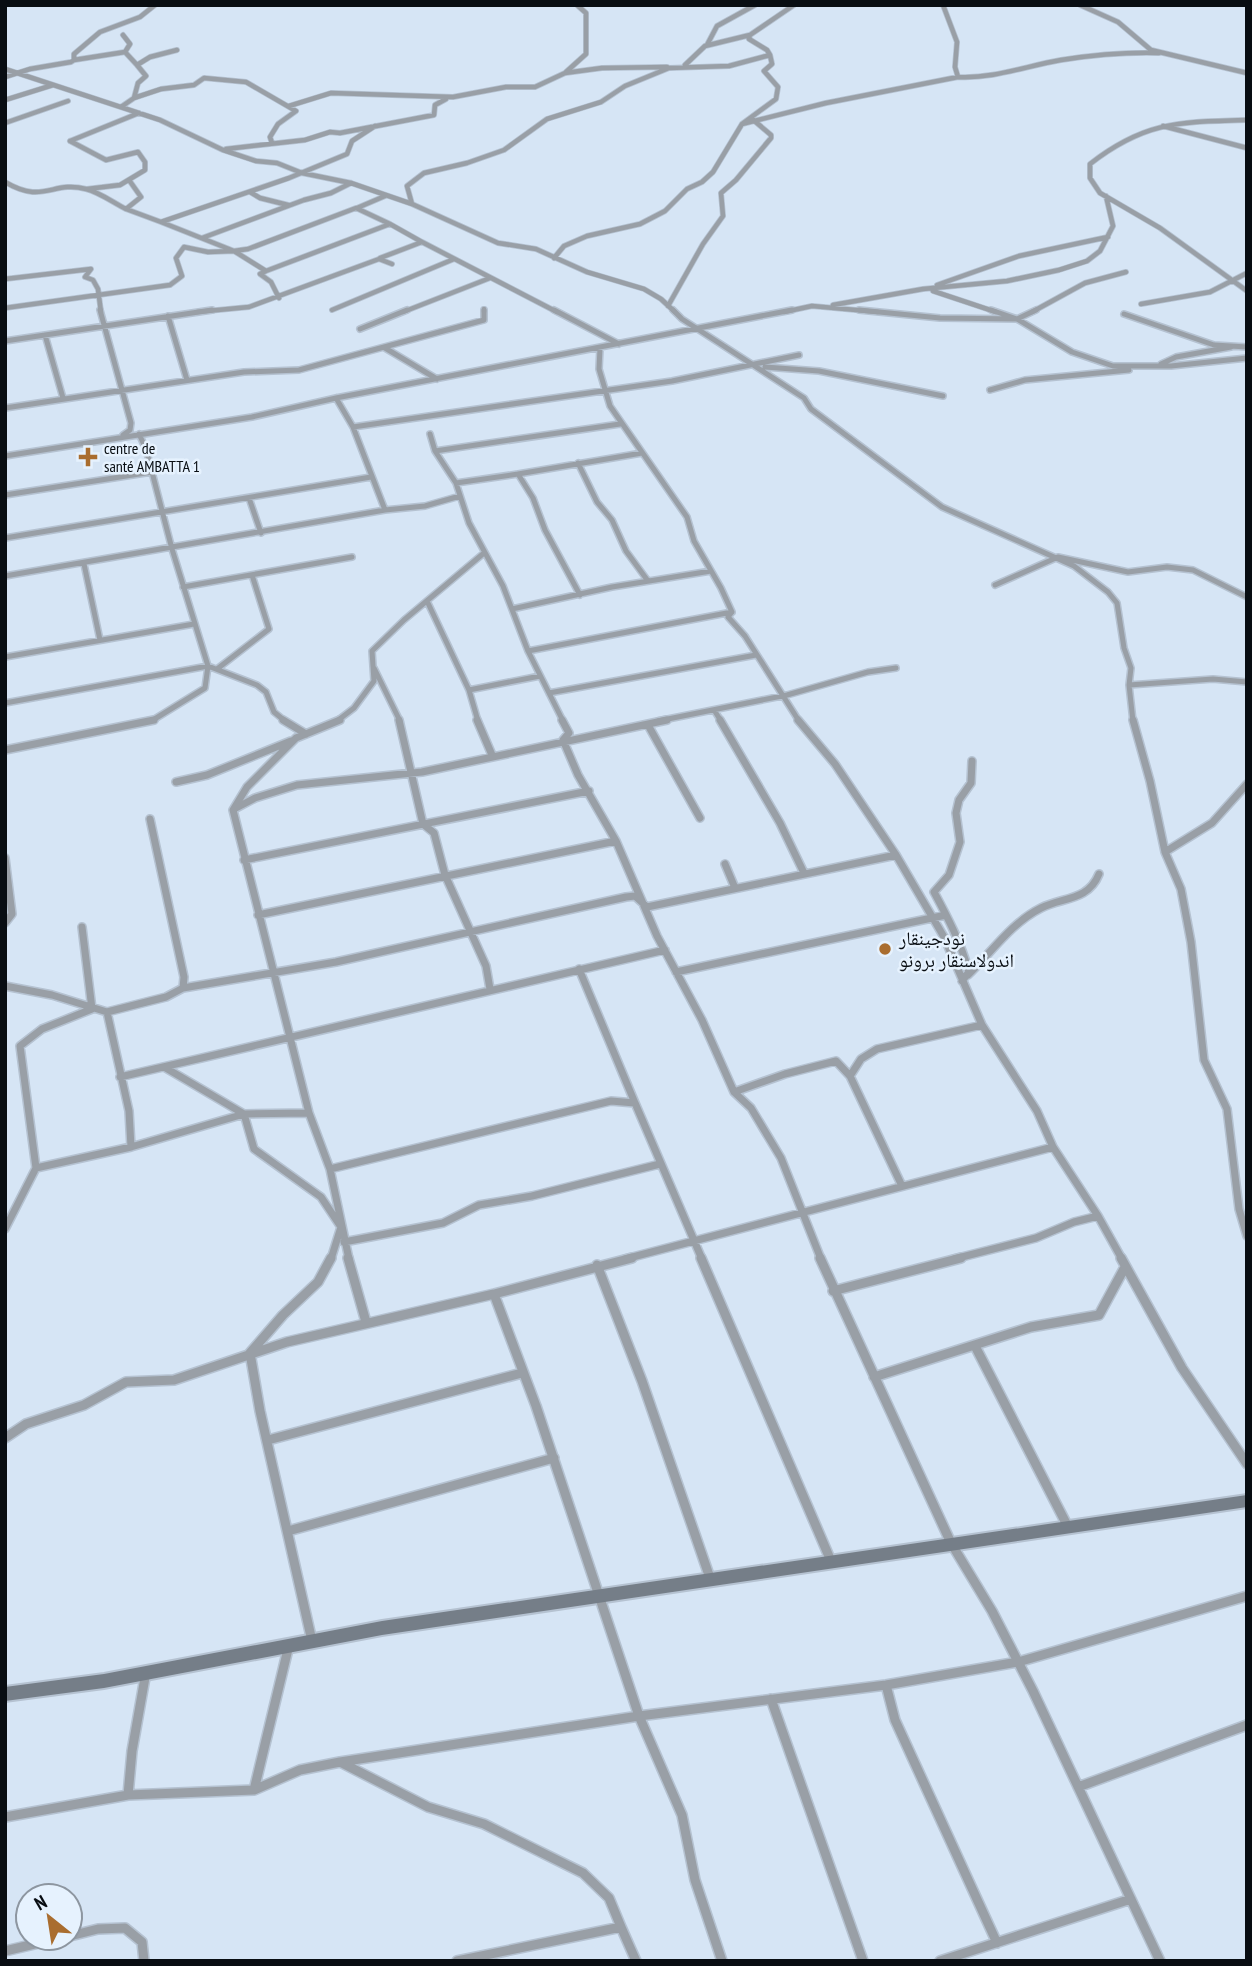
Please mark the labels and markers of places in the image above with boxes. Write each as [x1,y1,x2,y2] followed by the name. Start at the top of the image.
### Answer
[104,438,200,476] place label: centre de santé AMBATTA 1
[78,447,98,467] marker: centre de santé AMBATTA 1
[898,926,1014,972] place label: نودجينقار اندولاسنقار برونو
[877,941,893,957] marker: نودجينقار اندولاسنقار برونو

